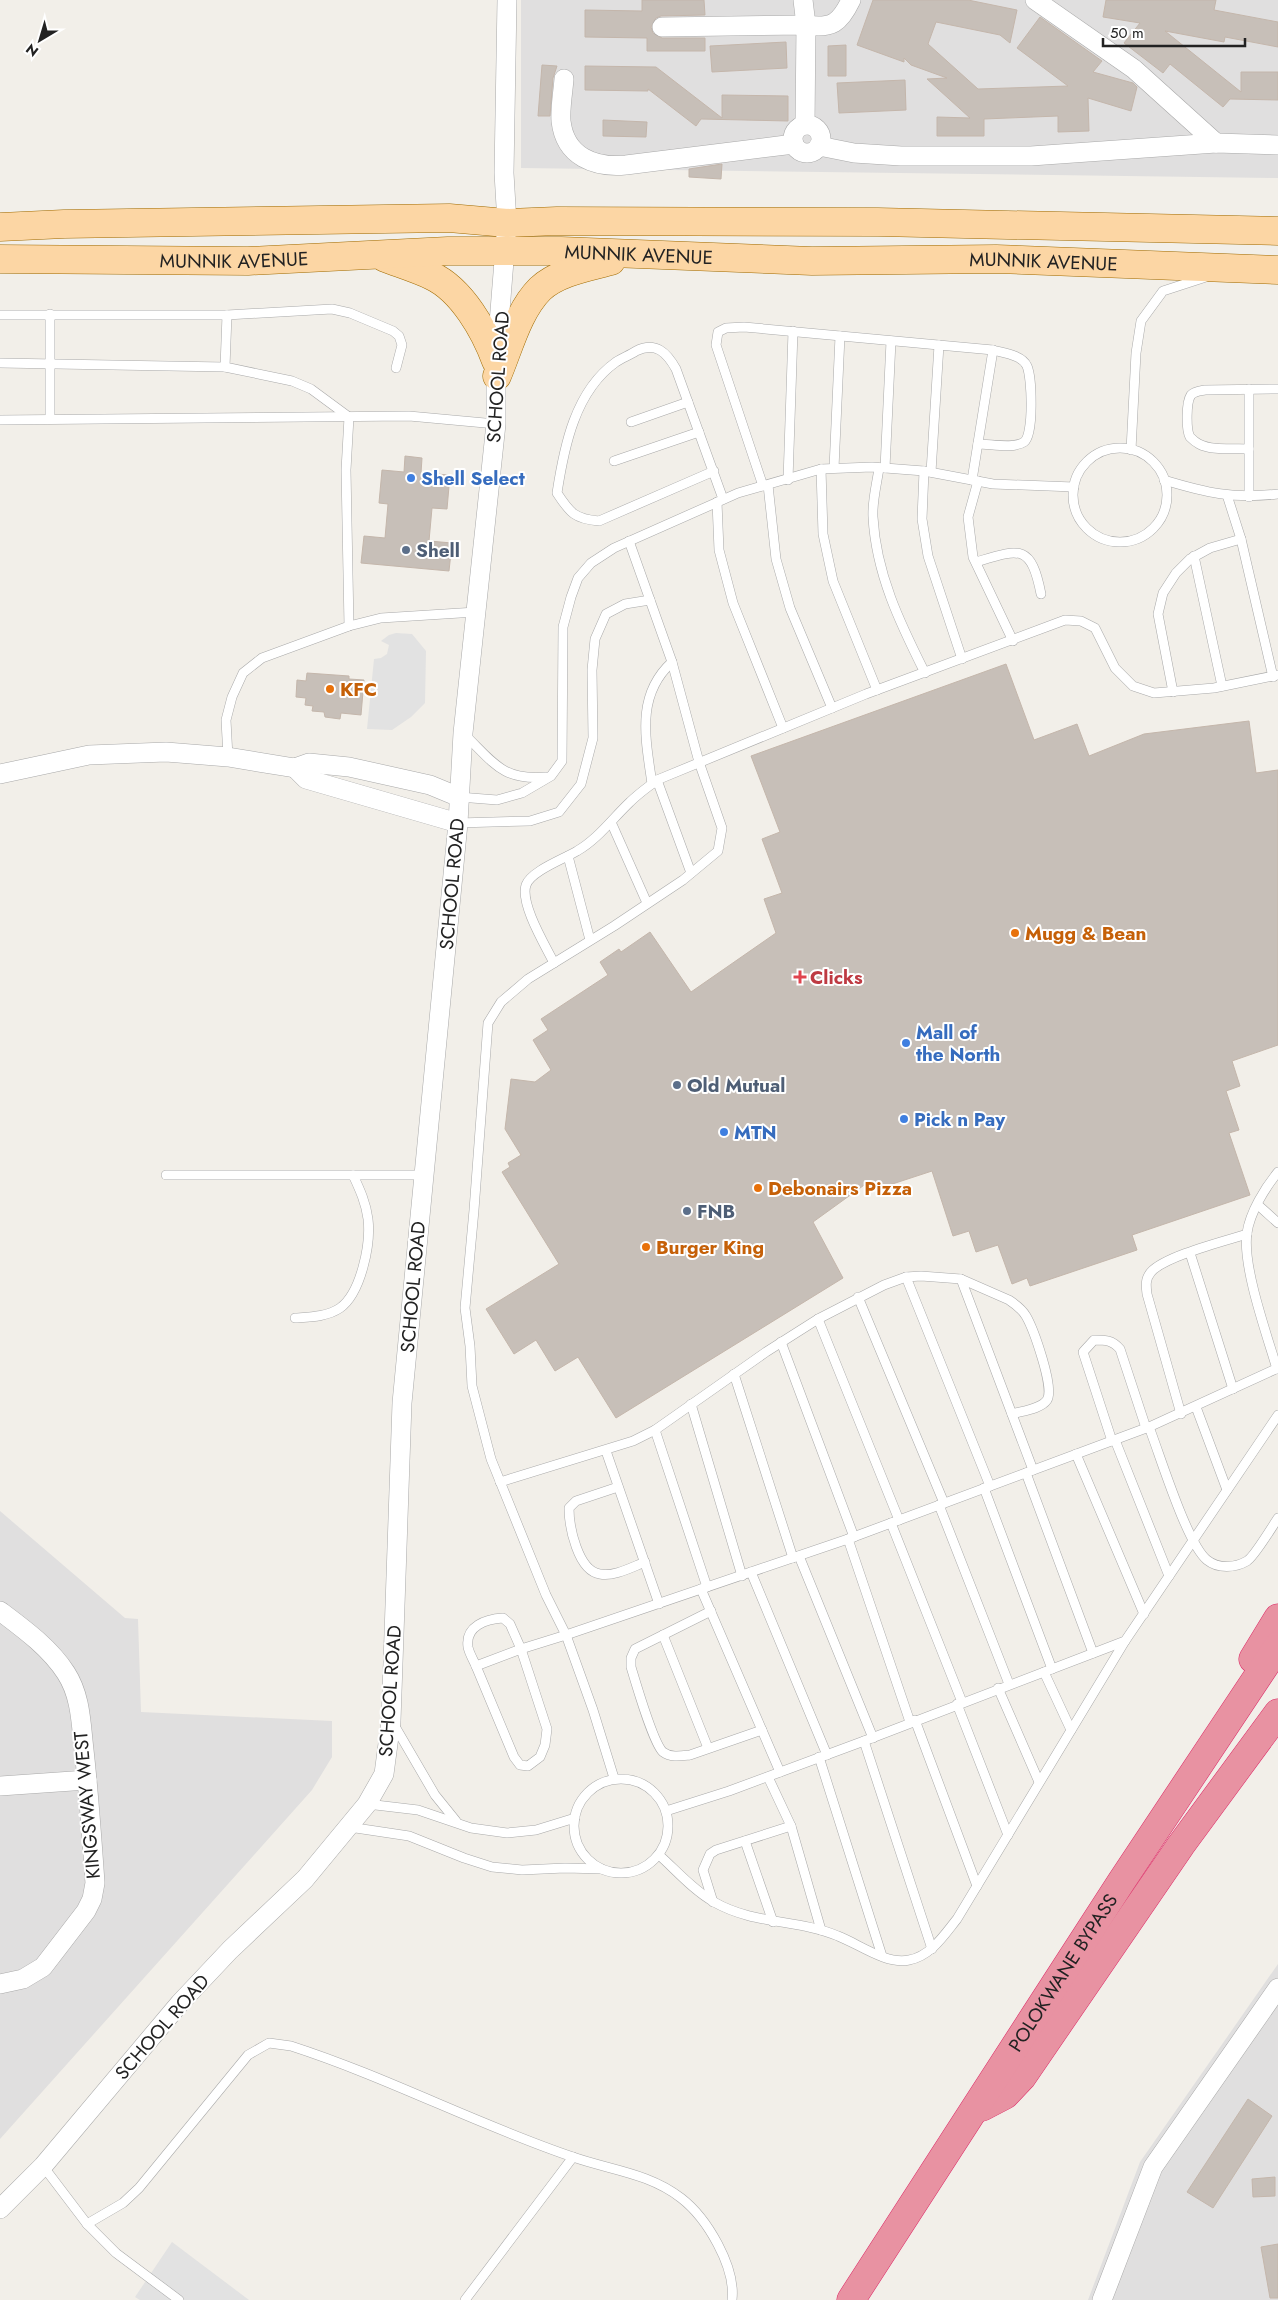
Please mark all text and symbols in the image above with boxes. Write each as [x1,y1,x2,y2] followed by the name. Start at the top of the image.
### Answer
[15,15,65,65] north arrow
[1103,15,1246,47] scale bar
[1110,22,1144,44] text: 50 m
[21,39,43,62] text: N
[564,238,713,271] street label: MUNNIK AVENUE
[160,245,309,275] street label: MUNNIK AVENUE
[969,245,1118,277] street label: MUNNIK AVENUE
[480,310,516,444] street label: SCHOOL ROAD
[421,465,525,492] place label: Shell Select
[405,472,417,484] marker: Shell Select
[416,537,460,564] place label: Shell
[400,544,412,556] marker: Shell
[340,676,377,703] place label: KFC
[324,683,336,695] marker: KFC
[433,817,471,951] street label: SCHOOL ROAD
[1025,920,1146,947] place label: Mugg & Bean
[1009,927,1021,939] marker: Mugg & Bean
[810,964,863,991] place label: Clicks
[794,971,806,983] marker: Clicks
[916,1019,1000,1068] place label: Mall of the North
[900,1037,912,1049] marker: Mall of the North
[687,1072,785,1099] place label: Old Mutual
[671,1079,683,1091] marker: Old Mutual
[914,1106,1006,1133] place label: Pick n Pay
[898,1113,910,1125] marker: Pick n Pay
[734,1119,777,1146] place label: MTN
[718,1126,730,1138] marker: MTN
[768,1175,912,1202] place label: Debonairs Pizza
[752,1182,764,1194] marker: Debonairs Pizza
[697,1198,735,1225] place label: FNB
[681,1205,693,1217] marker: FNB
[394,1220,432,1354] street label: SCHOOL ROAD
[656,1234,764,1261] place label: Burger King
[640,1241,652,1253] marker: Burger King
[372,1624,408,1758] street label: SCHOOL ROAD
[67,1730,107,1880] street label: KINGSWAY WEST
[1002,1888,1124,2057] street label: POLOKWANE BYPASS
[109,1968,215,2086] street label: SCHOOL ROAD

